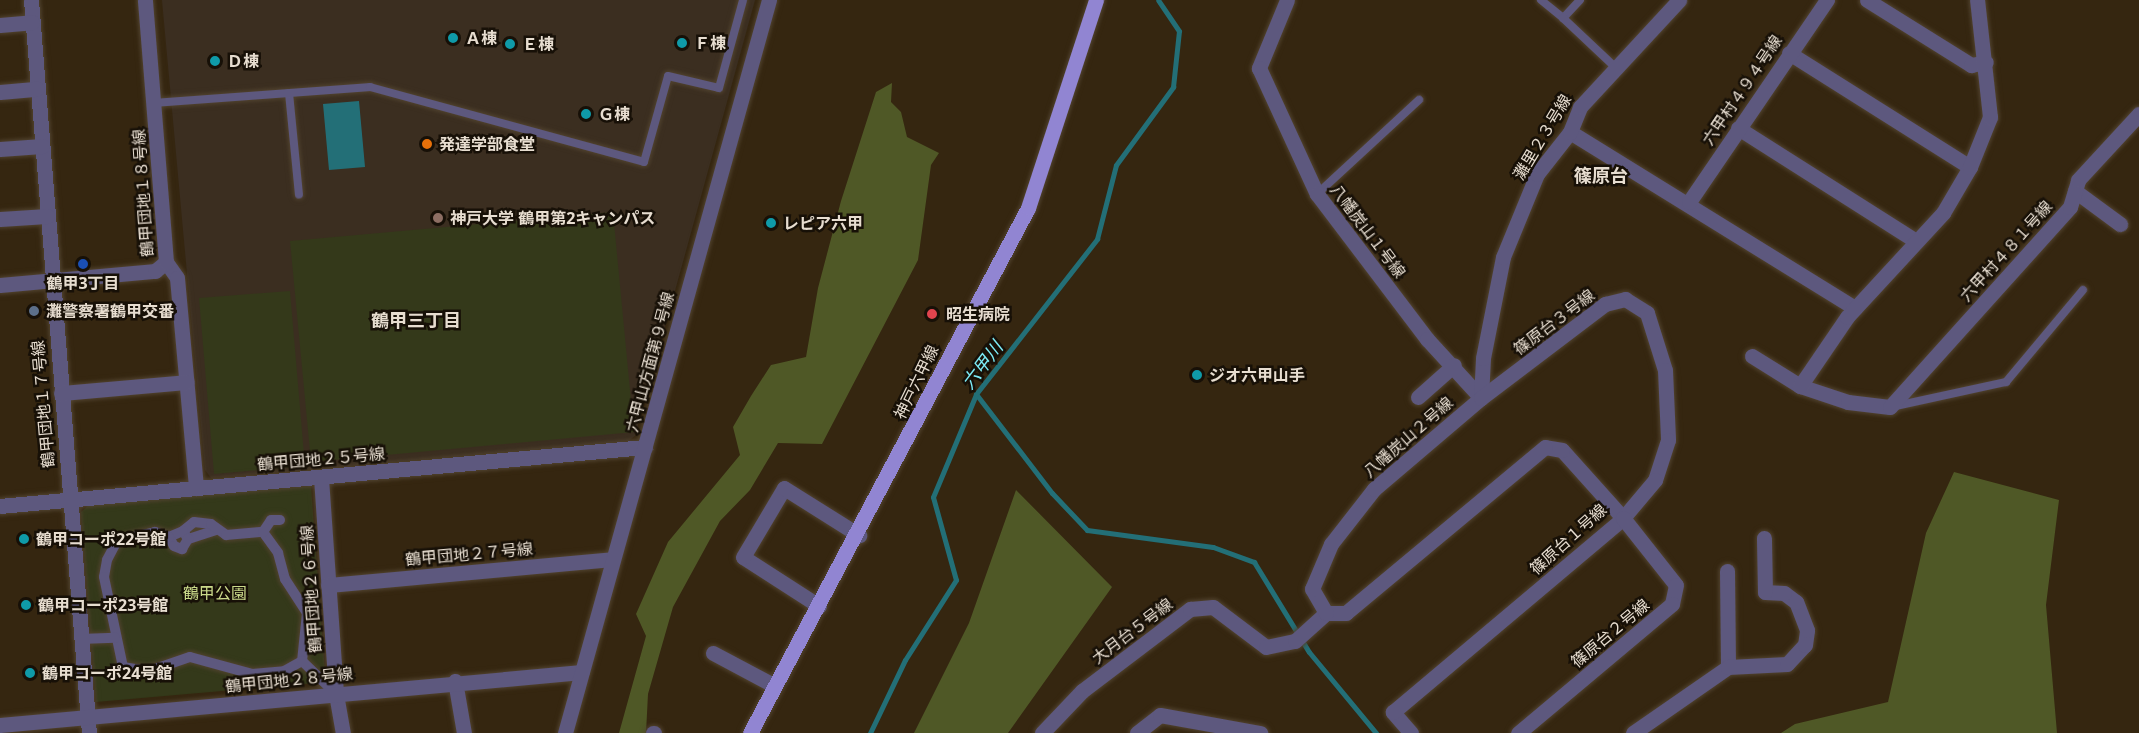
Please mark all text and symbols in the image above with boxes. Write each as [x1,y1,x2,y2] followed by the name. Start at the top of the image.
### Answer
[465,28,497,48] place label: Ａ棟
[446,31,460,45] marker: Ａ棟
[1698,32,1786,148] street label: 六甲村４９４号線
[694,33,726,53] place label: Ｆ棟
[522,34,554,54] place label: Ｅ棟
[675,36,689,50] marker: Ｆ棟
[503,37,517,51] marker: Ｅ棟
[227,51,259,71] place label: Ｄ棟
[208,54,222,68] marker: Ｄ棟
[1509,91,1575,183] street label: 灘里２３号線
[598,104,630,124] place label: Ｇ棟
[579,107,593,121] marker: Ｇ棟
[129,128,157,258] street label: 鶴甲団地１８号線
[439,134,535,154] place label: 発達学部食堂
[420,137,434,151] marker: 発達学部食堂
[1574,164,1628,186] district label: 篠原台
[1327,180,1409,282] street label: 八幡炭山１号線
[1956,197,2056,305] street label: 六甲村４８１号線
[450,208,655,228] place label: 神戸大学 鶴甲第2キャンパス
[431,211,445,225] marker: 神戸大学 鶴甲第2キャンパス
[783,213,863,233] place label: レピア六甲
[764,216,778,230] marker: レピア六甲
[76,257,90,271] marker: 鶴甲3丁目
[46,273,120,293] place label: 鶴甲3丁目
[1510,285,1598,359] street label: 篠原台３号線
[622,290,678,434] street label: 六甲山方面第９号線
[46,301,174,321] place label: 灘警察署鶴甲交番
[27,304,41,318] marker: 灘警察署鶴甲交番
[946,304,1010,324] place label: 昭生病院
[923,305,941,323] marker: 昭生病院
[371,309,461,331] district label: 鶴甲三丁目
[957,337,1007,393] water label: 六甲川
[28,339,58,469] street label: 鶴甲団地１７号線
[890,342,942,422] street label: 神戸六甲線
[1209,365,1305,385] place label: ジオ六甲山手
[1190,368,1204,382] marker: ジオ六甲山手
[1359,393,1457,481] street label: 八幡炭山２号線
[256,444,386,474] street label: 鶴甲団地２５号線
[1526,500,1610,578] street label: 篠原台１号線
[297,524,325,654] street label: 鶴甲団地２６号線
[36,529,166,549] place label: 鶴甲コーポ22号館
[17,532,31,546] marker: 鶴甲コーポ22号館
[404,539,534,569] street label: 鶴甲団地２７号線
[183,583,247,603] park label: 鶴甲公園
[1088,594,1176,668] street label: 大月台５号線
[38,595,168,615] place label: 鶴甲コーポ23号館
[1567,595,1653,671] street label: 篠原台２号線
[19,598,33,612] marker: 鶴甲コーポ23号館
[42,663,172,683] place label: 鶴甲コーポ24号館
[224,664,354,696] street label: 鶴甲団地２８号線
[23,666,37,680] marker: 鶴甲コーポ24号館

